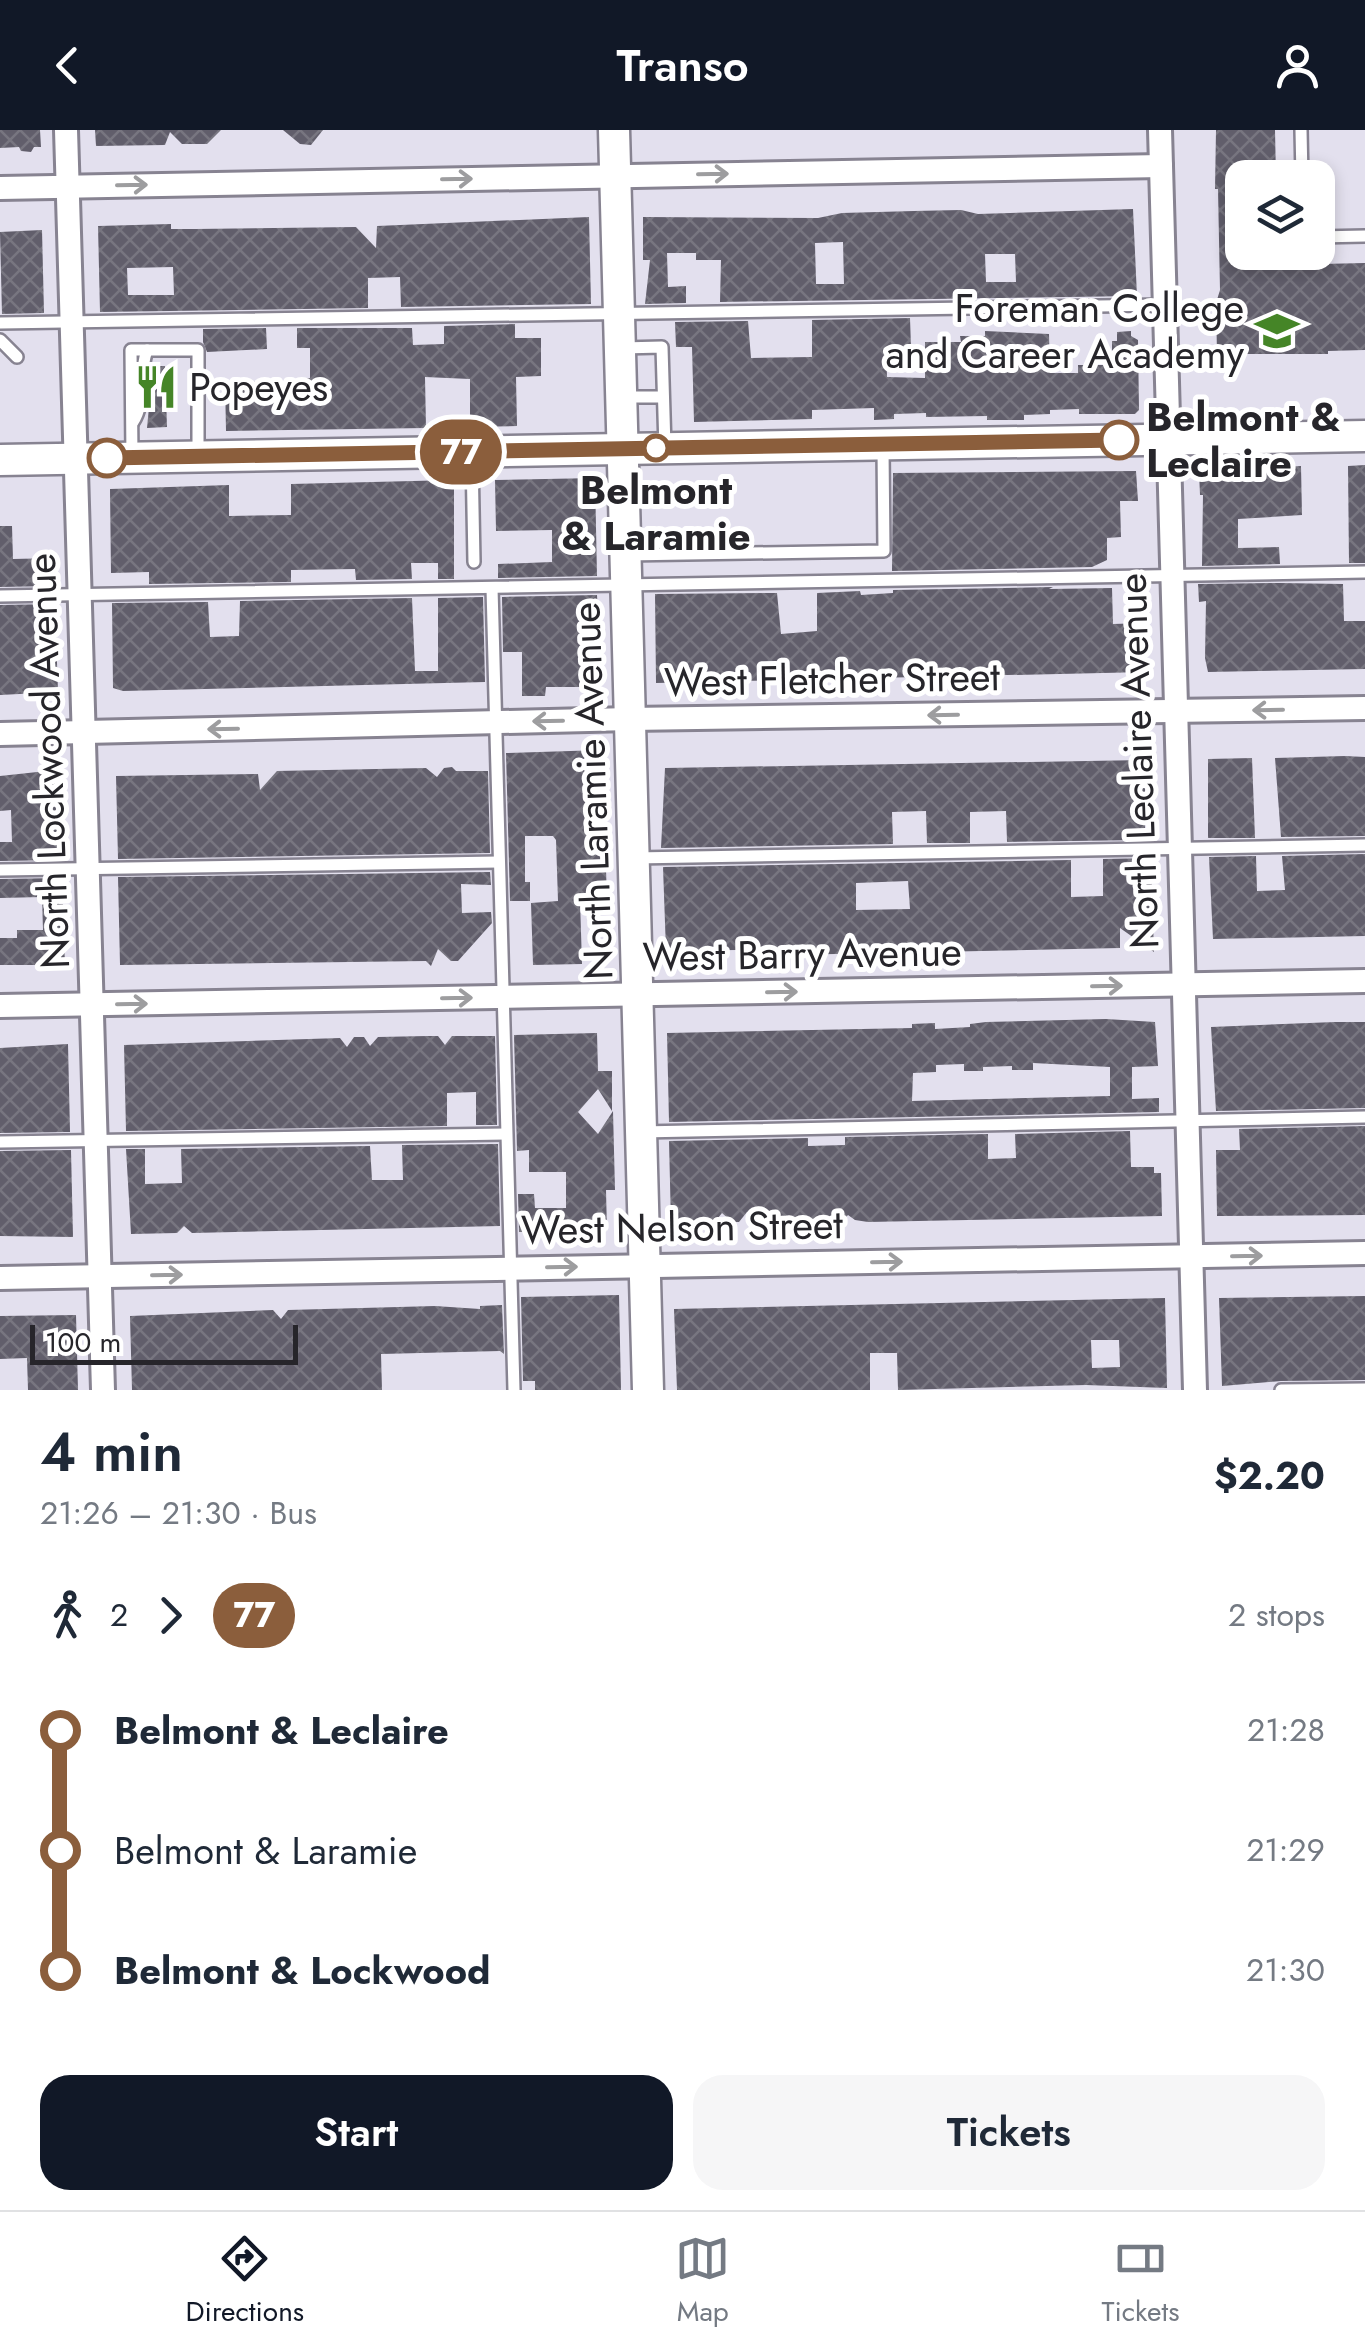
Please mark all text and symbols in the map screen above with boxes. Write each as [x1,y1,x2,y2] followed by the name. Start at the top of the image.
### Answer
[616,33,749,98] text: Transo
[40,38,95,93] icon: back
[1270,38,1325,93] icon: person
[1225,160,1335,270] map controls
[1225,160,1335,270] button: layers
[696,165,728,184] one-way arrow
[440,170,473,188] one-way arrow
[116,176,148,195] one-way arrow
[886,279,1244,383] place label: Foreman College and Career Academy
[1253,307,1301,355] school or university icon: Foreman College and Career Academy
[189,358,328,416] place label: Popeyes
[132,363,180,411] restaurant icon: Popeyes
[1146,388,1340,492] place label: Belmont & Leclaire
[416,420,506,484] line badge: 77
[1100,421,1138,459] marker: Belmont & Leclaire
[440,427,482,477] text: 77
[643,435,669,461] marker: Belmont & Laramie
[88,439,126,477] unlabelled marker
[561,461,751,565] place label: Belmont & Laramie
[12,552,84,970] street label: North Lockwood Avenue
[1102,572,1174,950] street label: North Leclaire Avenue
[556,601,628,981] street label: North Laramie Avenue
[664,647,1001,711] street label: West Fletcher Street
[1252,700,1284,719] one-way arrow
[927,705,959,724] one-way arrow
[532,712,564,731] one-way arrow
[207,720,239,739] one-way arrow
[642,922,962,986] street label: West Barry Avenue
[1090,976,1123,996] one-way arrow
[766,982,798,1002] one-way arrow
[441,988,473,1007] one-way arrow
[116,994,148,1013] one-way arrow
[521,1195,844,1259] street label: West Nelson Street
[1231,1246,1263,1265] one-way arrow
[871,1252,903,1271] one-way arrow
[546,1257,578,1276] one-way arrow
[151,1265,183,1284] one-way arrow
[30,1320,298,1364] scale bar
[45,1322,121,1363] text: 100 m
[40,1412,183,1492] text: 4 min
[1214,1448,1325,1503] text: $2.20
[40,1490,317,1536] text: 21:26 – 21:30 · Bus
[40,1588,95,1643] icon: walk
[143,1588,198,1643] icon: forward
[233,1590,275,1640] text: 77
[110,1592,128,1638] text: 2
[1228,1592,1325,1638] text: 2 stops
[114,1703,449,1758] text: Belmont & Leclaire
[1247,1707,1325,1753] text: 21:28
[114,1823,417,1878] text: Belmont & Laramie
[1246,1827,1325,1873] text: 21:29
[114,1943,491,1998] text: Belmont & Lockwood
[1246,1947,1325,1993] text: 21:30
[40,2075,673,2190] button: Start
[693,2075,1325,2190] button: Tickets
[186,2231,304,2332] tab: Directions
[675,2231,730,2332] tab: Map
[1101,2231,1179,2332] tab: Tickets

